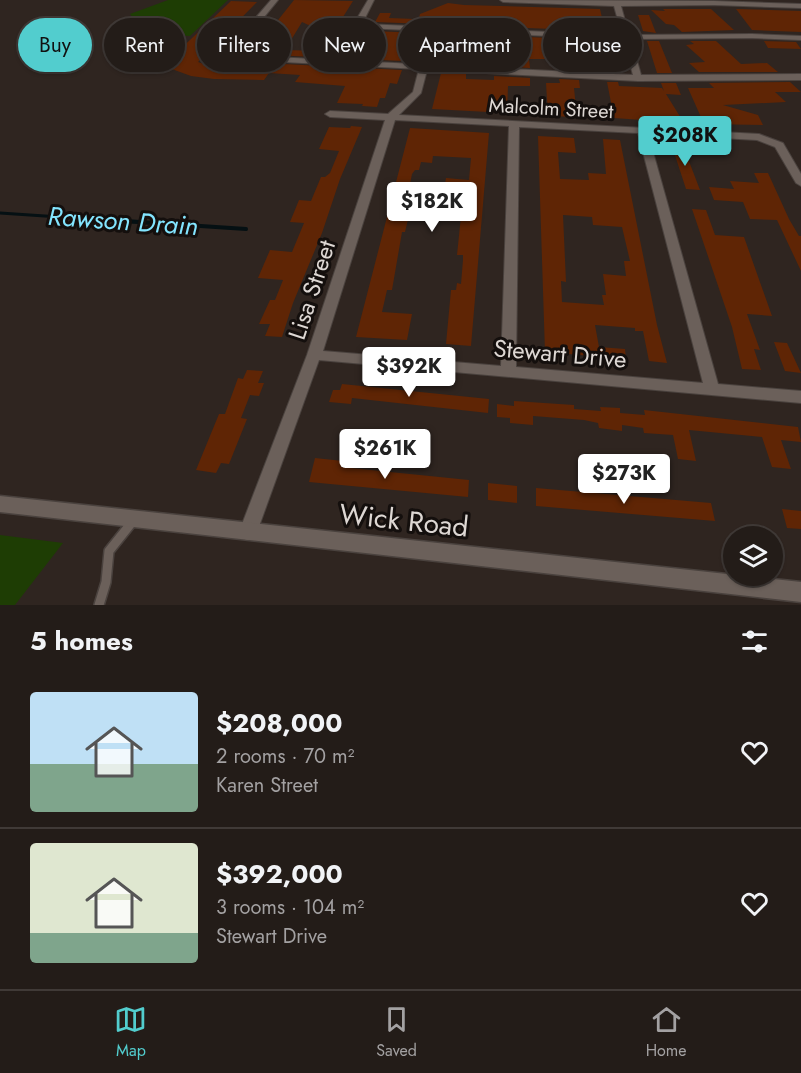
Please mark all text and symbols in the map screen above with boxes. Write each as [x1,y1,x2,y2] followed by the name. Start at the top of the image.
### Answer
[18,18,92,72] chip: Buy
[104,18,185,72] chip: Rent
[197,18,291,72] chip: Filters
[303,18,386,72] chip: New
[398,18,531,72] chip: Apartment
[543,18,642,72] chip: House
[488,91,614,126] street label: Malcolm Street
[643,116,727,167] pin: $208K
[652,121,718,150] text: $208K
[390,182,474,233] pin: $182K
[401,187,463,216] text: $182K
[47,197,199,245] water label: Rawson Drain
[279,235,344,344] street label: Lisa Street
[492,330,628,377] street label: Stewart Drive
[367,347,451,398] pin: $392K
[376,352,442,381] text: $392K
[343,429,427,480] pin: $261K
[353,434,417,463] text: $261K
[582,454,666,505] pin: $273K
[592,459,656,488] text: $273K
[337,493,470,548] street label: Wick Road
[723,526,783,586] map controls
[723,526,783,586] button: layers
[30,622,133,660] text: 5 homes
[738,625,771,658] icon: filters
[216,704,342,742] text: $208,000
[78,716,150,788] icon: home
[738,736,771,769] icon: heart
[216,742,354,771] text: 2 rooms · 70 m²
[216,771,318,800] text: Karen Street
[216,855,343,893] text: $392,000
[78,867,150,939] icon: home
[738,887,771,920] icon: heart
[216,893,364,922] text: 3 rooms · 104 m²
[216,922,327,951] text: Stewart Drive
[114,1003,147,1062] tab: Map
[376,1003,417,1062] tab: Saved
[646,1003,687,1062] tab: Home

